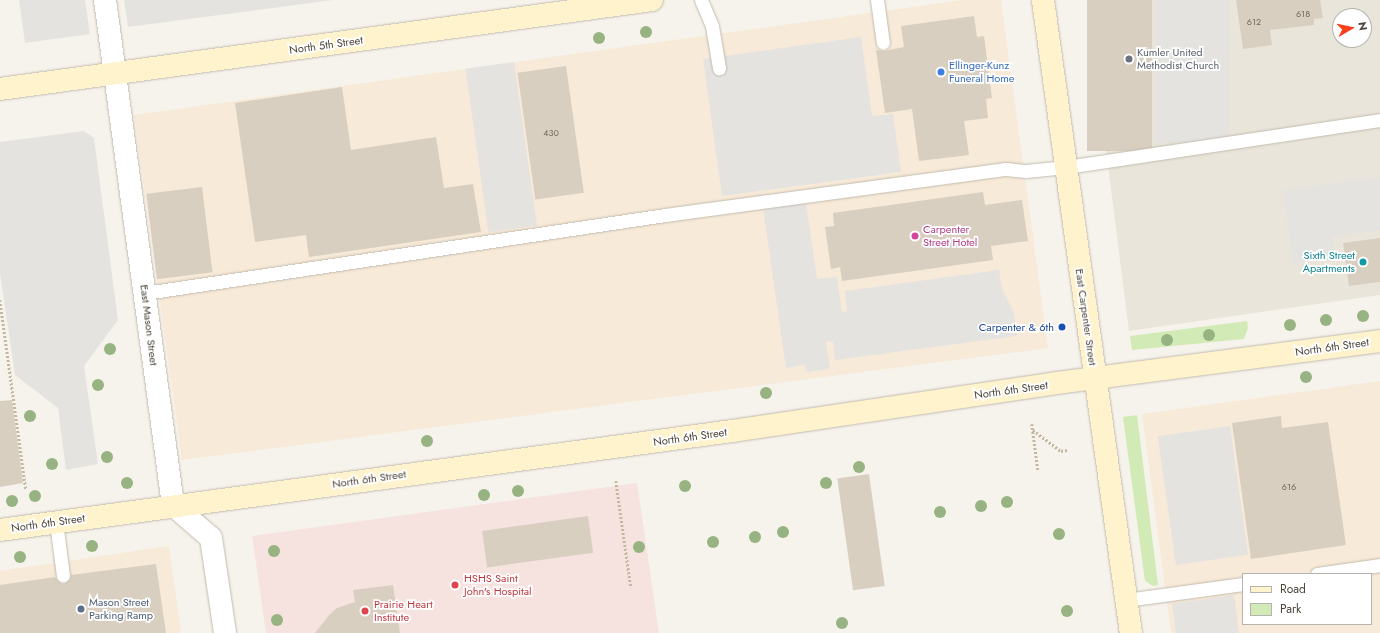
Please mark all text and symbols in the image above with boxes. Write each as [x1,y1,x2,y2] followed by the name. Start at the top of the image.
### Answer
[1332,8,1372,48] north arrow
[1296,9,1310,19] house number: 618
[1247,17,1261,27] house number: 612
[1354,21,1371,32] text: N
[288,33,364,57] street label: North 5th Street
[1137,46,1219,72] place label: Kumler United Methodist Church
[1124,54,1134,64] marker: Kumler United Methodist Church
[949,59,1015,85] place label: Ellinger-Kunz Funeral Home
[936,67,946,77] marker: Ellinger-Kunz Funeral Home
[543,128,559,138] house number: 430
[923,223,977,249] place label: Carpenter Street Hotel
[910,231,920,241] marker: Carpenter Street Hotel
[1303,249,1355,275] place label: Sixth Street Apartments
[1358,257,1368,267] marker: Sixth Street Apartments
[1073,268,1099,366] street label: East Carpenter Street
[137,284,161,366] street label: East Mason Street
[979,320,1054,334] place label: Carpenter & 6th
[1057,322,1067,332] marker: Carpenter & 6th
[1294,335,1370,359] street label: North 6th Street
[973,378,1049,402] street label: North 6th Street
[652,425,728,449] street label: North 6th Street
[331,467,407,491] street label: North 6th Street
[1282,482,1296,492] house number: 616
[10,511,86,535] street label: North 6th Street
[464,572,532,598] place label: HSHS Saint John's Hospital
[1242,573,1372,625] legend
[449,579,461,591] marker: HSHS Saint John's Hospital
[1280,580,1306,598] text: Road
[89,596,153,622] place label: Mason Street Parking Ramp
[374,598,433,624] place label: Prairie Heart Institute
[1280,600,1301,618] text: Park
[76,604,86,614] marker: Mason Street Parking Ramp
[359,605,371,617] marker: Prairie Heart Institute

